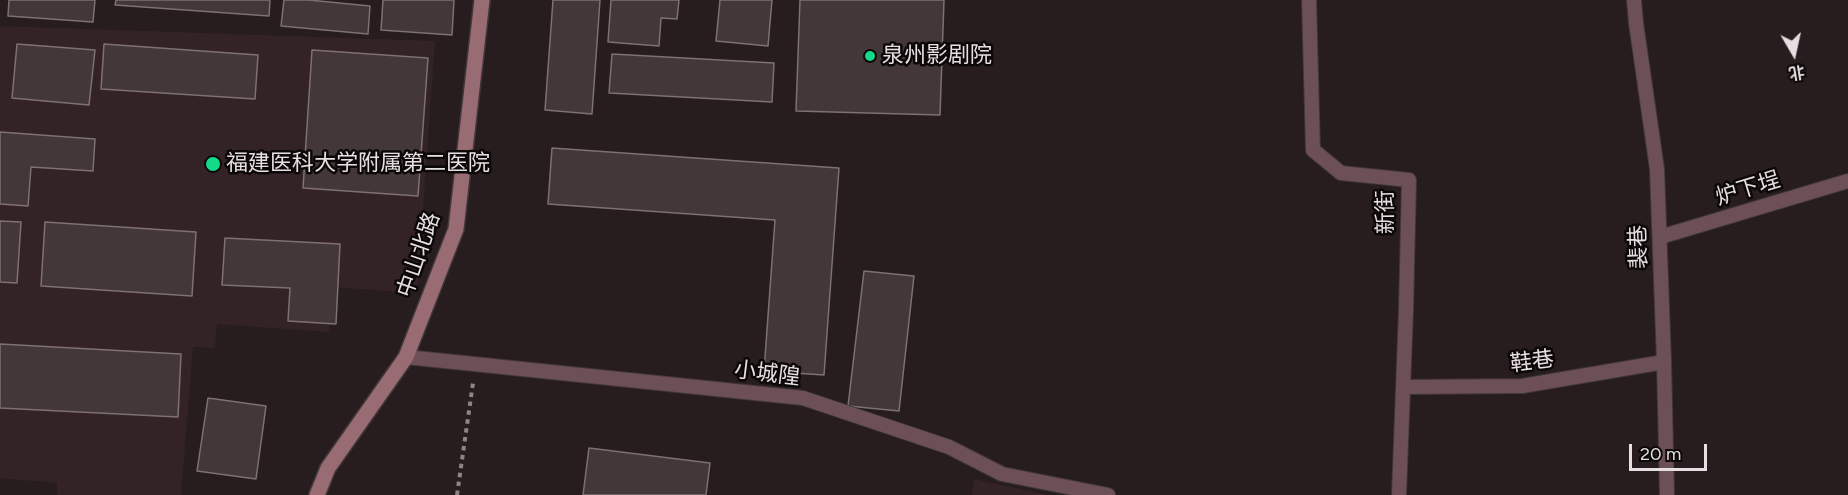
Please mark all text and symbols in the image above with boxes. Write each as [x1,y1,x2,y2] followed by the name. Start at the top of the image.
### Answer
[1764,24,1824,84] north arrow
[882,43,992,69] place label: 泉州影剧院
[863,49,877,63] marker: 泉州影剧院
[1788,62,1806,83] text: 北
[226,151,490,177] place label: 福建医科大学附属第二医院
[204,155,222,173] marker: 福建医科大学附属第二医院
[1713,167,1783,211] street label: 炉下埕
[1372,190,1400,234] street label: 新街
[392,209,446,301] street label: 中山北路
[1625,225,1653,269] street label: 裴巷
[1509,346,1555,378] street label: 鞋巷
[733,357,801,391] street label: 小城隍
[1632,432,1710,470] scale bar
[1640,443,1681,465] text: 20 m

